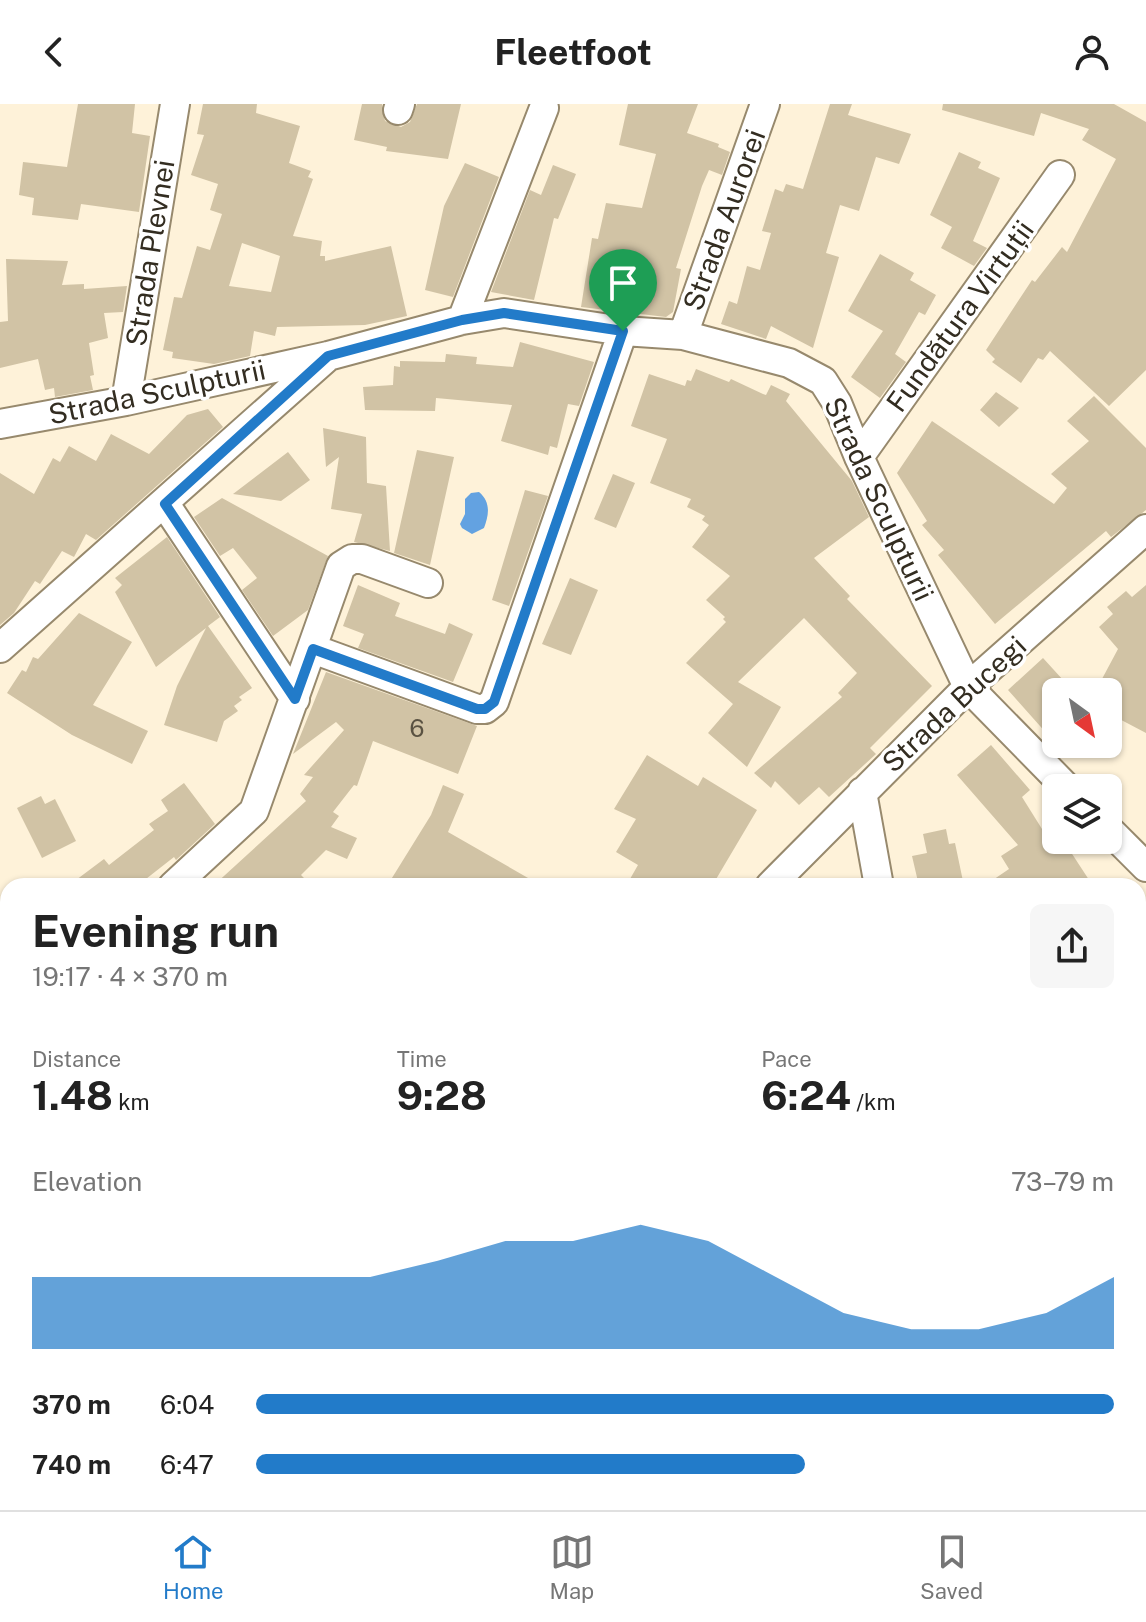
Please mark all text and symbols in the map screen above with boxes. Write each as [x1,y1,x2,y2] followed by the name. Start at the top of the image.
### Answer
[32,30,76,74] icon: back
[1070,30,1114,74] icon: person
[494,31,652,73] text: Fleetfoot
[676,125,772,315] street label: Strada Aurorei
[118,157,181,348] street label: Strada Plevnei
[879,214,1040,418] street label: Fundătura Virtuții
[589,249,657,331] pin
[601,261,645,305] icon: arrive
[45,352,268,431] street label: Strada Sculpturii
[818,392,941,606] street label: Strada Sculpturii
[875,629,1032,779] street label: Strada Bucegi
[1042,678,1122,758] north arrow
[1042,678,1122,854] map controls
[410,714,424,742] house number: 6
[1042,774,1122,854] button: layers
[1030,904,1114,988] button: share
[32,905,279,957] text: Evening run
[32,961,228,992] text: 19:17 · 4 × 370 m
[32,1046,121,1072] text: Distance
[397,1046,447,1072] text: Time
[761,1046,812,1072] text: Pace
[32,1072,113,1119] text: 1.48
[397,1072,487,1119] text: 9:28
[761,1072,851,1119] text: 6:24
[113,1089,150,1115] text: km
[851,1089,895,1115] text: /km
[32,1166,142,1197] text: Elevation
[1011,1166,1114,1197] text: 73–79 m
[32,1389,111,1420] text: 370 m
[160,1389,214,1420] text: 6:04
[32,1449,111,1480] text: 740 m
[160,1449,214,1480] text: 6:47
[163,1530,224,1604] tab: Home
[550,1530,594,1604] tab: Map
[920,1530,983,1604] tab: Saved

